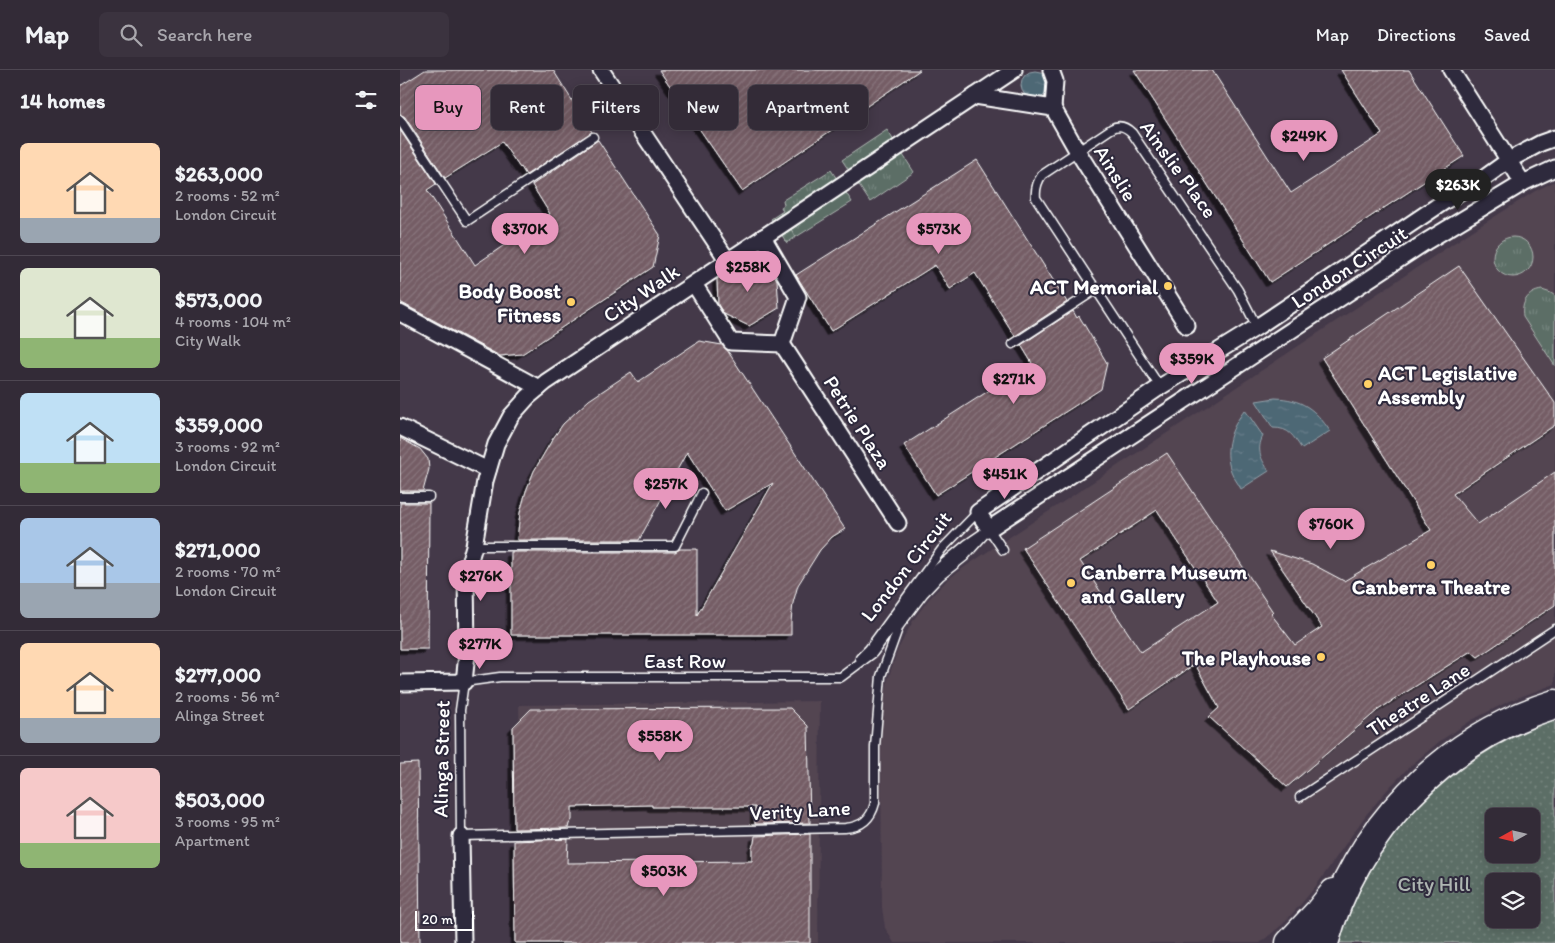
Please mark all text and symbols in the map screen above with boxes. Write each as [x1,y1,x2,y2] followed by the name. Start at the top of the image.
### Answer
[99,12,449,57] search box
[25,20,69,49] text: Map
[117,21,145,49] icon: search
[157,23,252,46] text: Search here
[1316,24,1349,46] text: Map
[1377,24,1456,46] text: Directions
[1484,24,1530,46] text: Saved
[415,85,481,130] chip: Buy
[491,85,563,130] chip: Rent
[573,85,659,130] chip: Filters
[669,85,738,130] chip: New
[748,85,868,130] chip: Apartment
[352,86,380,114] icon: filters
[20,88,105,113] text: 14 homes
[1135,115,1223,223] street label: Ainslie Place
[1269,119,1339,162] pin: $249K
[1282,126,1326,145] text: $249K
[1089,140,1143,206] street label: Ainslie
[175,161,263,186] text: $263,000
[60,163,120,223] icon: home
[1423,168,1493,211] pin: $263K
[1436,175,1480,194] text: $263K
[175,186,280,205] text: 2 rooms · 52 m²
[175,205,277,224] text: London Circuit
[490,212,560,255] pin: $370K
[904,212,974,255] pin: $573K
[503,219,547,238] text: $370K
[917,219,961,238] text: $573K
[1286,220,1412,314] street label: London Circuit
[713,250,783,293] pin: $258K
[726,257,770,276] text: $258K
[598,258,684,328] street label: City Walk
[1029,274,1159,299] place label: ACT Memorial
[459,278,561,327] place label: Body Boost Fitness
[1162,280,1174,292] marker: ACT Memorial
[175,287,262,312] text: $573,000
[60,288,120,348] icon: home
[565,296,577,308] marker: Body Boost Fitness
[175,312,291,331] text: 4 rooms · 104 m²
[175,331,241,350] text: City Walk
[1157,342,1227,385] pin: $359K
[1170,349,1214,368] text: $359K
[1377,360,1517,410] place label: ACT Legislative Assembly
[979,362,1049,405] pin: $271K
[993,369,1035,388] text: $271K
[819,371,897,473] street label: Petrie Plaza
[1362,378,1374,390] marker: ACT Legislative Assembly
[175,412,263,437] text: $359,000
[60,413,120,473] icon: home
[175,437,280,456] text: 3 rooms · 92 m²
[175,456,277,475] text: London Circuit
[970,458,1040,500] pin: $451K
[983,464,1027,483] text: $451K
[631,468,701,510] pin: $257K
[644,474,688,493] text: $257K
[855,506,957,626] street label: London Circuit
[1296,508,1366,550] pin: $760K
[1309,514,1353,533] text: $760K
[175,537,261,562] text: $271,000
[60,538,120,598] icon: home
[1081,559,1248,609] place label: Canberra Museum and Gallery
[1425,559,1437,571] marker: Canberra Theatre
[446,560,516,602] pin: $276K
[175,562,281,581] text: 2 rooms · 70 m²
[459,566,503,585] text: $276K
[1352,574,1510,599] place label: Canberra Theatre
[1065,577,1077,589] marker: Canberra Museum and Gallery
[175,581,277,600] text: London Circuit
[445,628,515,670] pin: $277K
[459,634,501,653] text: $277K
[1181,645,1311,671] place label: The Playhouse
[644,648,726,673] street label: East Row
[1315,651,1327,663] marker: The Playhouse
[1362,656,1474,742] street label: Theatre Lane
[175,662,261,687] text: $277,000
[60,663,120,723] icon: home
[175,687,280,706] text: 2 rooms · 56 m²
[427,700,455,818] street label: Alinga Street
[175,706,264,725] text: Alinga Street
[625,720,695,762] pin: $558K
[638,726,682,745] text: $558K
[175,787,265,812] text: $503,000
[60,788,120,848] icon: home
[749,795,851,825] street label: Verity Lane
[1485,808,1540,862] north arrow
[1485,808,1540,928] map controls
[175,812,280,831] text: 3 rooms · 95 m²
[175,831,250,850] text: Apartment
[629,854,699,897] pin: $503K
[641,861,687,880] text: $503K
[1397,871,1471,896] park label: City Hill
[1485,873,1540,928] button: layers
[415,908,474,931] scale bar
[422,911,453,928] text: 20 m

